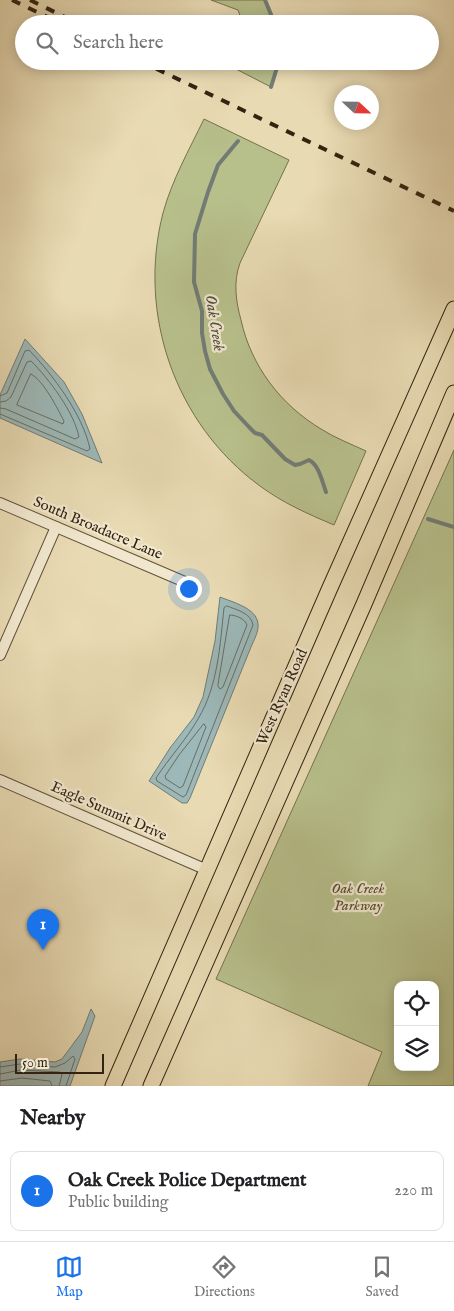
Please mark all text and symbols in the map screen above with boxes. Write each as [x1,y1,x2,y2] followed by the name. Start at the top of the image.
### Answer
[15,15,439,70] search box
[33,29,61,57] icon: search
[73,31,164,55] text: Search here
[334,85,379,130] north arrow
[200,294,228,353] water label: Oak Creek
[31,492,166,564] street label: South Broadacre Lane
[176,576,202,602] your location
[252,645,312,748] street label: West Ryan Road
[48,777,170,845] street label: Eagle Summit Drive
[332,879,384,915] park label: Oak Creek Parkway
[27,909,59,950] pin: 1
[394,981,439,1071] map controls
[394,981,439,1026] button: locate
[394,1026,439,1071] button: layers
[15,1051,104,1074] scale bar
[22,1054,48,1072] text: 50 m
[20,1105,85,1132] text: Nearby
[68,1169,306,1193] text: Oak Creek Police Department
[34,1181,40,1201] text: 1
[394,1181,433,1201] text: 220 m
[68,1193,168,1213] text: Public building
[55,1253,83,1301] tab: Map
[194,1253,255,1301] tab: Directions
[366,1253,399,1301] tab: Saved

